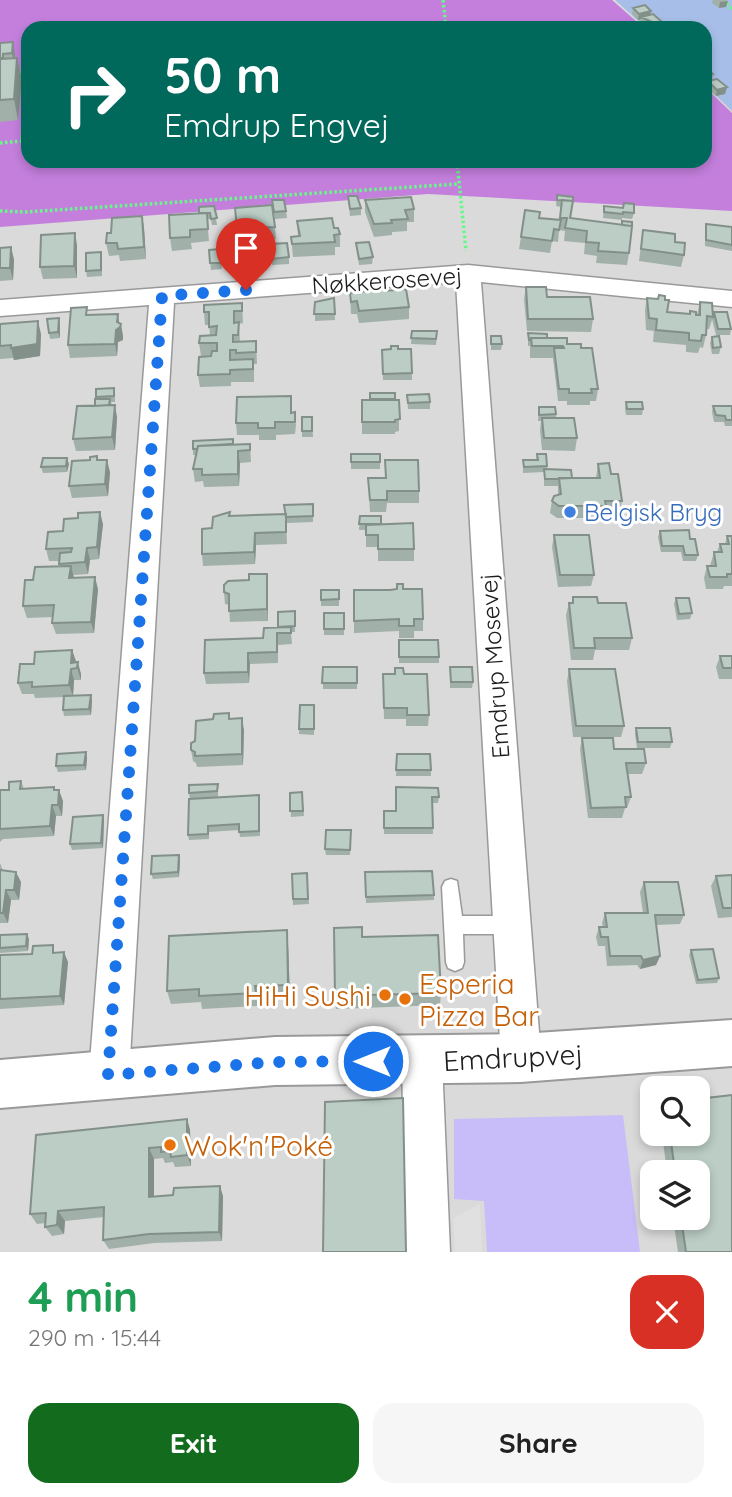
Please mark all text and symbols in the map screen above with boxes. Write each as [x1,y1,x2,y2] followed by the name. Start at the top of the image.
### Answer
[164,44,281,105] text: 50 m
[49,49,140,140] icon: right
[164,105,390,145] text: Emdrup Engvej
[216,218,276,290] pin
[227,229,265,267] icon: arrive
[311,260,463,300] street label: Nøkkerosevej
[584,497,722,527] place label: Belgisk Bryg
[562,504,578,520] marker: Belgisk Bryg
[473,572,515,760] street label: Emdrup Mosevej
[419,966,539,1033] place label: Esperia Pizza Bar
[244,978,371,1013] place label: HiHi Sushi
[377,987,393,1003] marker: HiHi Sushi
[397,991,413,1007] marker: Esperia Pizza Bar
[336,1024,410,1098] position arrow
[442,1036,584,1078] street label: Emdrupvej
[640,1076,710,1230] map controls
[640,1076,710,1146] button: search
[184,1128,333,1163] place label: Wok'n'Poké
[162,1137,178,1153] marker: Wok'n'Poké
[640,1160,710,1230] button: layers
[28,1270,138,1323] text: 4 min
[630,1275,704,1349] button: close
[28,1323,161,1352] text: 290 m · 15:44
[28,1403,359,1483] button: Exit
[373,1403,704,1483] button: Share

